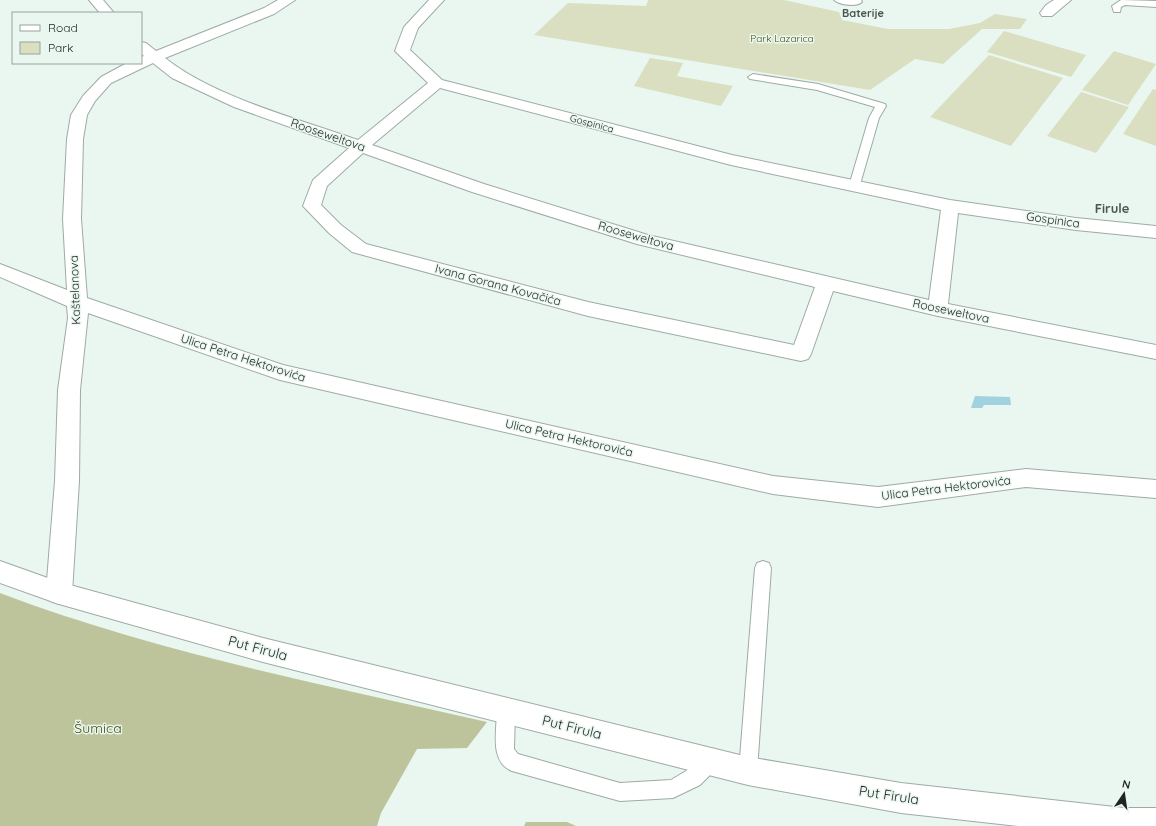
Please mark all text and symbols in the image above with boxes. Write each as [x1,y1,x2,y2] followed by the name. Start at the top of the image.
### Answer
[842,6,884,20] district label: Baterije
[12,12,142,64] legend
[48,20,78,35] text: Road
[750,32,814,45] park label: Park Lazarica
[48,40,73,55] text: Park
[568,111,615,136] street label: Gospinica
[289,115,368,154] street label: Rooseweltova
[1095,200,1130,216] district label: Firule
[1025,208,1081,231] street label: Gospinica
[596,218,676,254] street label: Rooseweltova
[66,255,83,325] street label: Kaštelanova
[433,260,563,309] street label: Ivana Gorana Kovačića
[911,295,991,326] street label: Rooseweltova
[179,330,308,385] street label: Ulica Petra Hektorovića
[504,416,634,460] street label: Ulica Petra Hektorovića
[880,472,1012,503] street label: Ulica Petra Hektorovića
[226,631,290,665] street label: Put Firula
[540,711,604,743] street label: Put Firula
[74,719,122,737] park label: Šumica
[1104,774,1144,814] north arrow
[1121,777,1132,792] text: N
[858,781,920,809] street label: Put Firula

